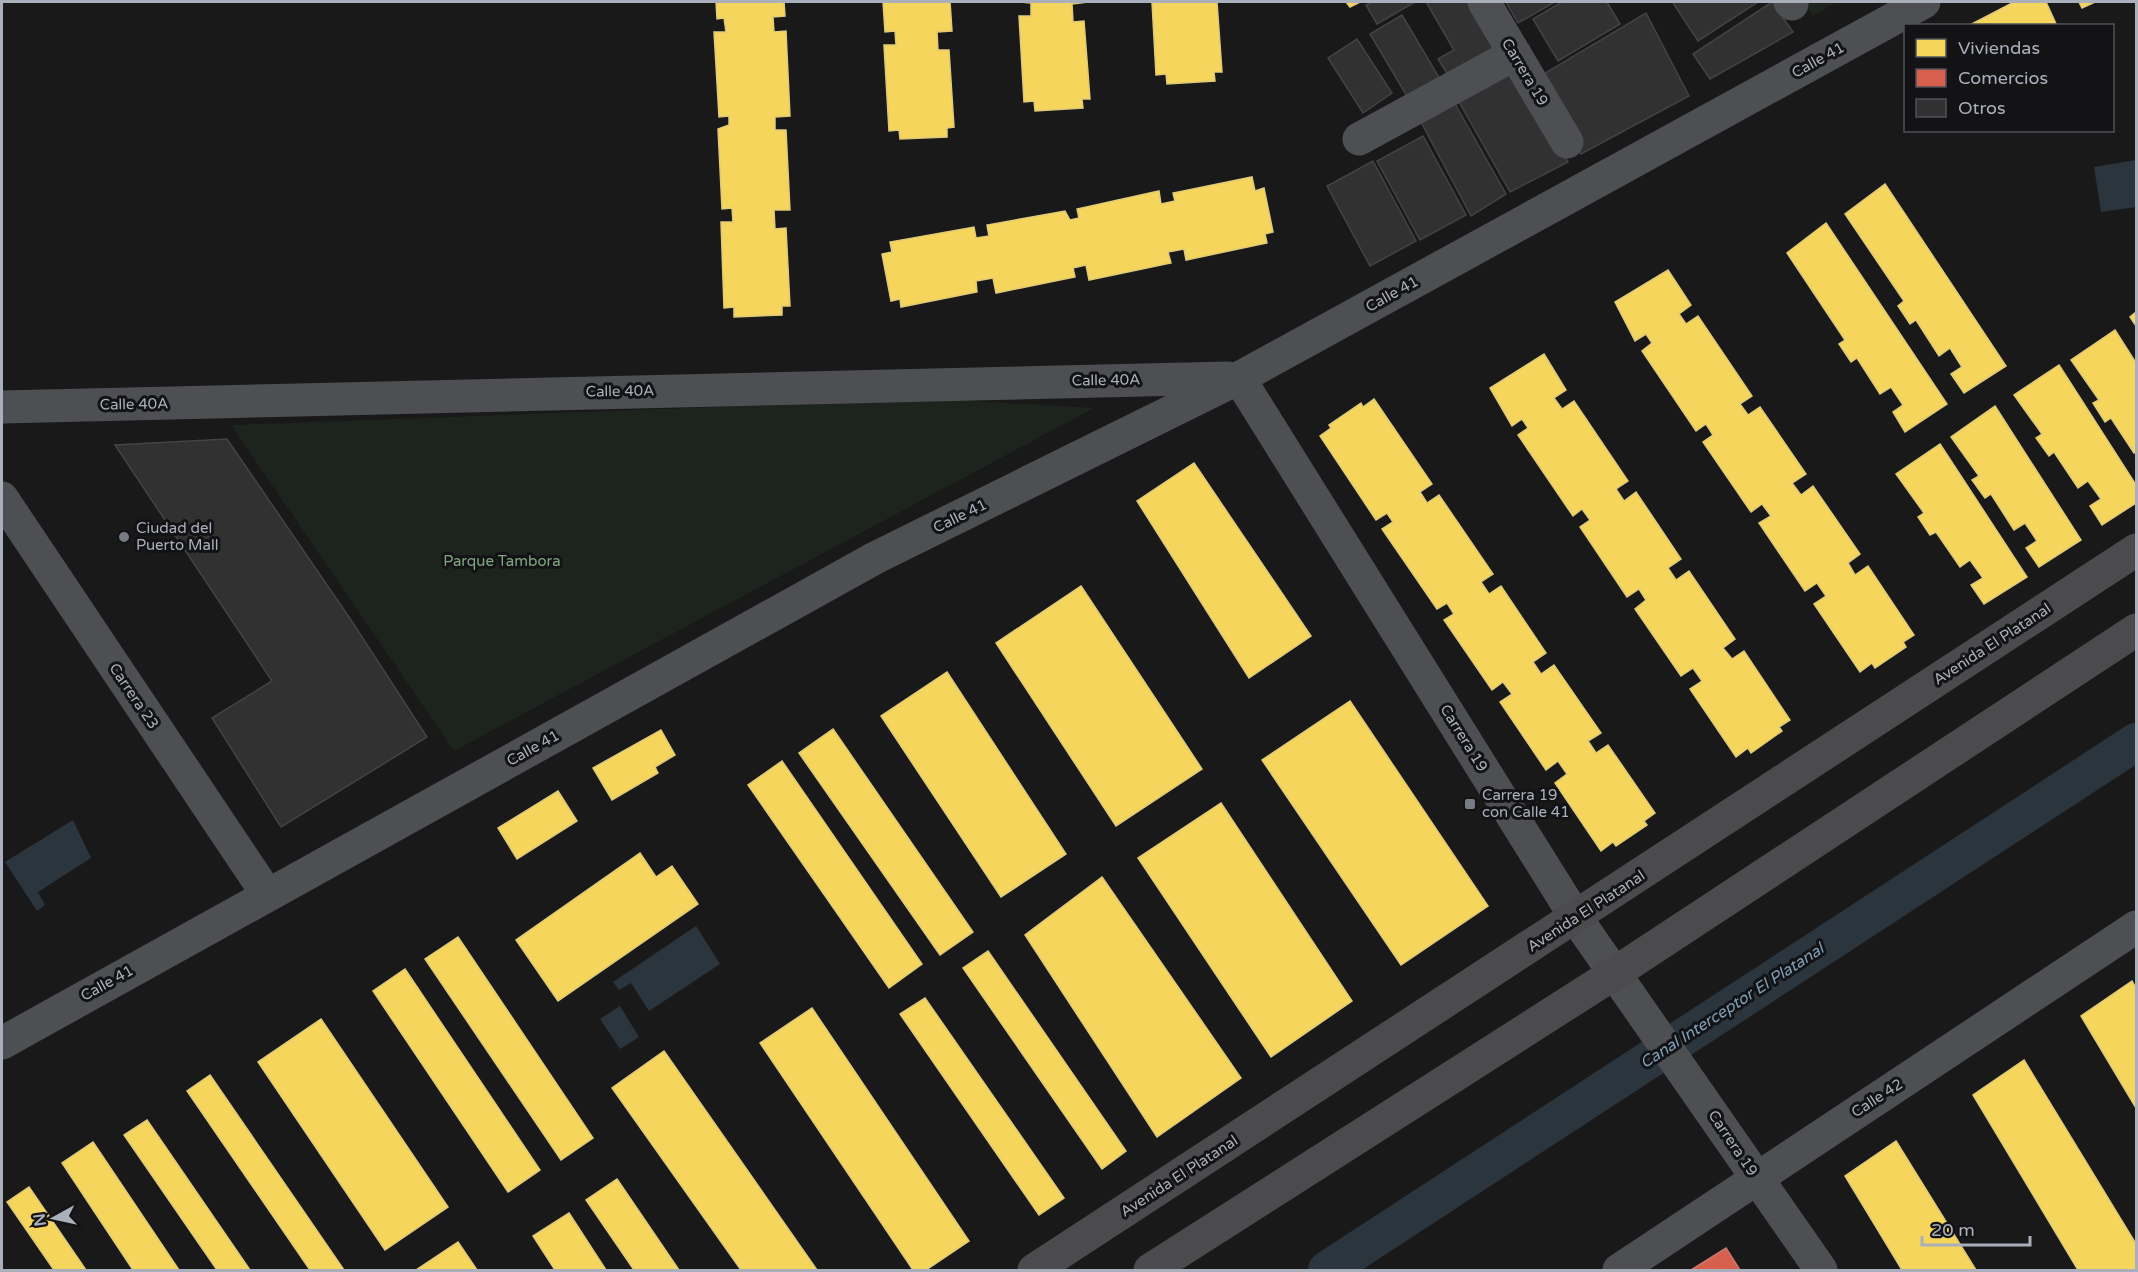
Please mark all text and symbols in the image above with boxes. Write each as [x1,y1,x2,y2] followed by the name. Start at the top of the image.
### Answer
[1904,24,2114,132] legend
[1498,35,1552,109] street label: Carrera 19
[1958,37,2040,59] text: Viviendas
[1788,38,1848,82] street label: Calle 41
[1958,67,2048,89] text: Comercios
[1958,97,2006,119] text: Otros
[1362,272,1422,316] street label: Calle 41
[1071,370,1141,390] street label: Calle 40A
[585,381,655,401] street label: Calle 40A
[99,394,169,414] street label: Calle 40A
[930,495,990,537] street label: Calle 41
[136,519,218,554] place label: Ciudad del Puerto Mall
[117,530,131,544] marker: Ciudad del Puerto Mall
[443,552,561,570] park label: Parque Tambora
[1930,599,2054,689] street label: Avenida El Platanal
[105,660,163,732] street label: Carrera 23
[1436,701,1492,775] street label: Carrera 19
[503,726,563,770] street label: Calle 41
[1482,786,1570,821] place label: Carrera 19 con Calle 41
[1463,797,1477,811] marker: Carrera 19 con Calle 41
[1524,866,1648,956] street label: Avenida El Platanal
[1636,938,1829,1073] water label: Canal Interceptor El Platanal
[77,961,137,1005] street label: Calle 41
[1848,1075,1906,1121] street label: Calle 42
[1704,1107,1762,1179] street label: Carrera 19
[1117,1131,1241,1221] street label: Avenida El Platanal
[24,1188,84,1248] north arrow
[1922,1209,2030,1247] scale bar
[29,1212,51,1228] text: N
[1931,1219,1975,1241] text: 20 m

